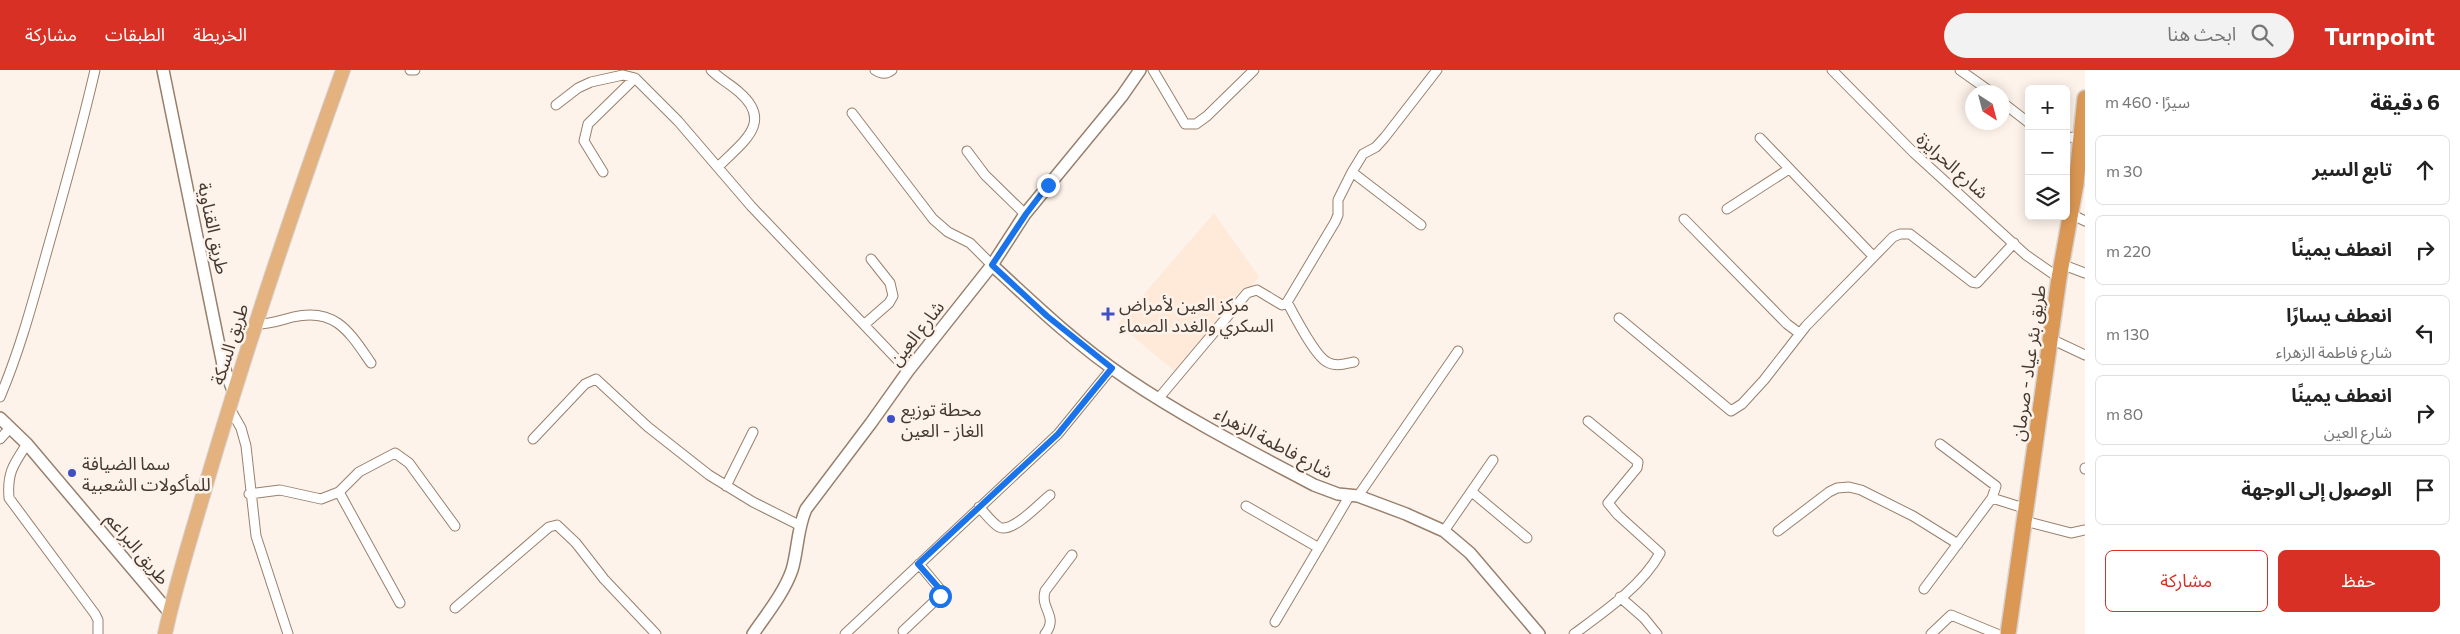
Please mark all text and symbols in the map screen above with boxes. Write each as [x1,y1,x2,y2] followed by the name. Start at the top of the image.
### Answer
[1944,13,2294,58] search box
[2248,21,2276,49] icon: search
[2324,21,2435,50] text: Turnpoint
[2167,22,2236,45] text: ابحث هنا
[25,23,77,45] text: مشاركة
[105,23,165,45] text: الطبقات
[193,23,247,45] text: الخريطة
[1965,85,2010,130] north arrow
[2025,85,2070,220] map controls
[2025,85,2070,130] button: +
[2370,89,2440,114] text: 6 دقيقة
[2105,92,2190,111] text: سيرًا · 460 m
[1910,127,1993,206] street label: شارع الحرايزة
[2025,130,2070,175] button: −
[2411,156,2439,184] icon: ahead
[2312,157,2392,180] text: تابع السير
[2106,161,2143,180] text: 30 m
[1037,174,1060,197] route end
[2025,175,2070,220] button: layers
[193,180,234,276] street label: طريق القناوية
[2411,236,2439,264] icon: right
[2291,237,2392,260] text: انعطف يمينًا
[2106,241,2151,260] text: 220 m
[2006,283,2051,443] street label: طريق بئر عياد - صرمان
[1119,293,1274,339] place label: مركز العين لأمراض السكري والغدد الصماء
[884,296,951,372] street label: شارع العين
[206,301,253,388] street label: طريق السكة
[2286,303,2392,326] text: انعطف يسارًا
[1101,307,1115,321] marker: مركز العين لأمراض السكري والغدد الصماء
[2411,319,2439,347] icon: left
[2106,324,2149,343] text: 130 m
[2276,342,2392,361] text: شارع فاطمة الزهراء
[2291,383,2392,406] text: انعطف يمينًا
[901,398,984,442] place label: محطة توزيع الغاز - العين
[2411,399,2439,427] icon: right
[1209,402,1337,486] street label: شارع فاطمة الزهراء
[2106,404,2143,423] text: 80 m
[885,413,897,425] marker: محطة توزيع الغاز - العين
[2324,422,2392,441] text: شارع العين
[82,452,211,496] place label: سما الضيافة للمأكولات الشعبية
[66,467,78,479] marker: سما الضيافة للمأكولات الشعبية
[2411,476,2439,504] icon: arrive
[2241,477,2392,500] text: الوصول إلى الوجهة
[99,507,175,590] street label: طريق البراعم
[2105,550,2268,612] button: مشاركة
[2278,550,2440,612] button: حفظ
[929,585,952,608] route start

